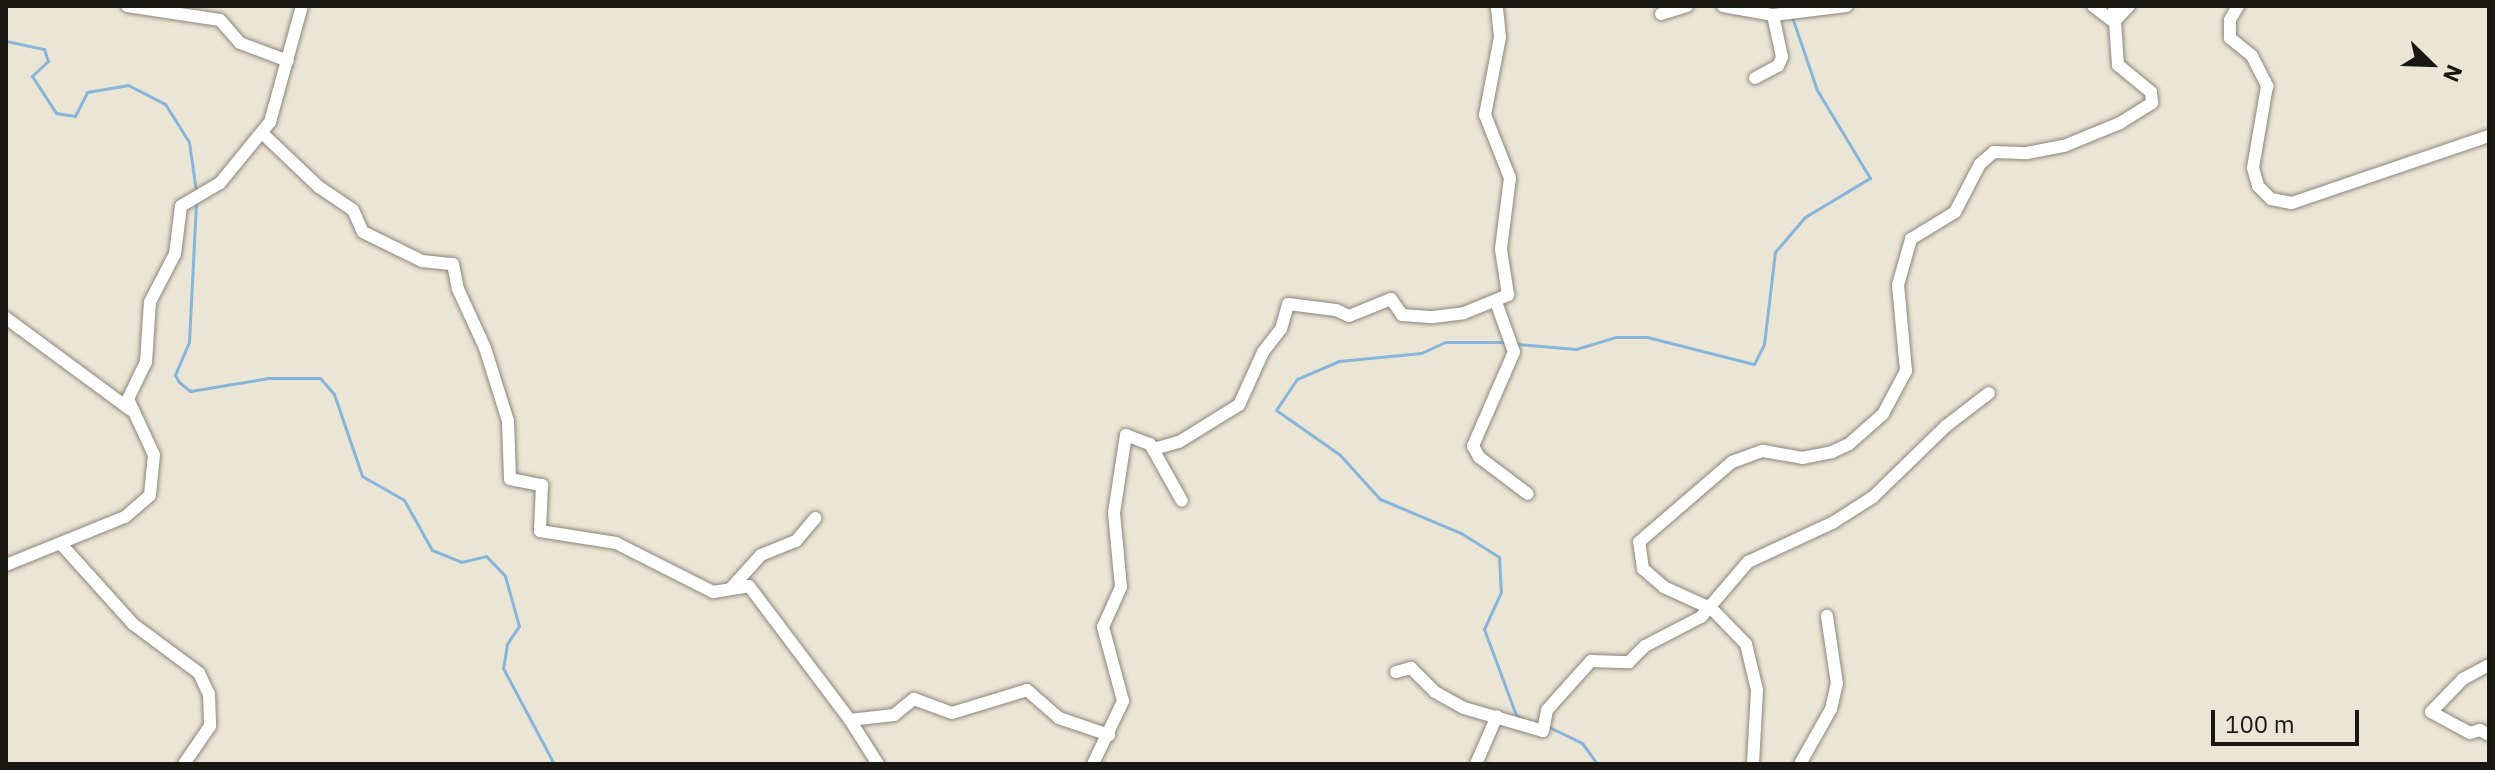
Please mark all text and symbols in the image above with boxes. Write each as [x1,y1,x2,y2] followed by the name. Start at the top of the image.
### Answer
[2391,24,2471,104] north arrow
[2437,61,2470,87] text: N
[2215,694,2363,744] scale bar
[2225,708,2295,740] text: 100 m

